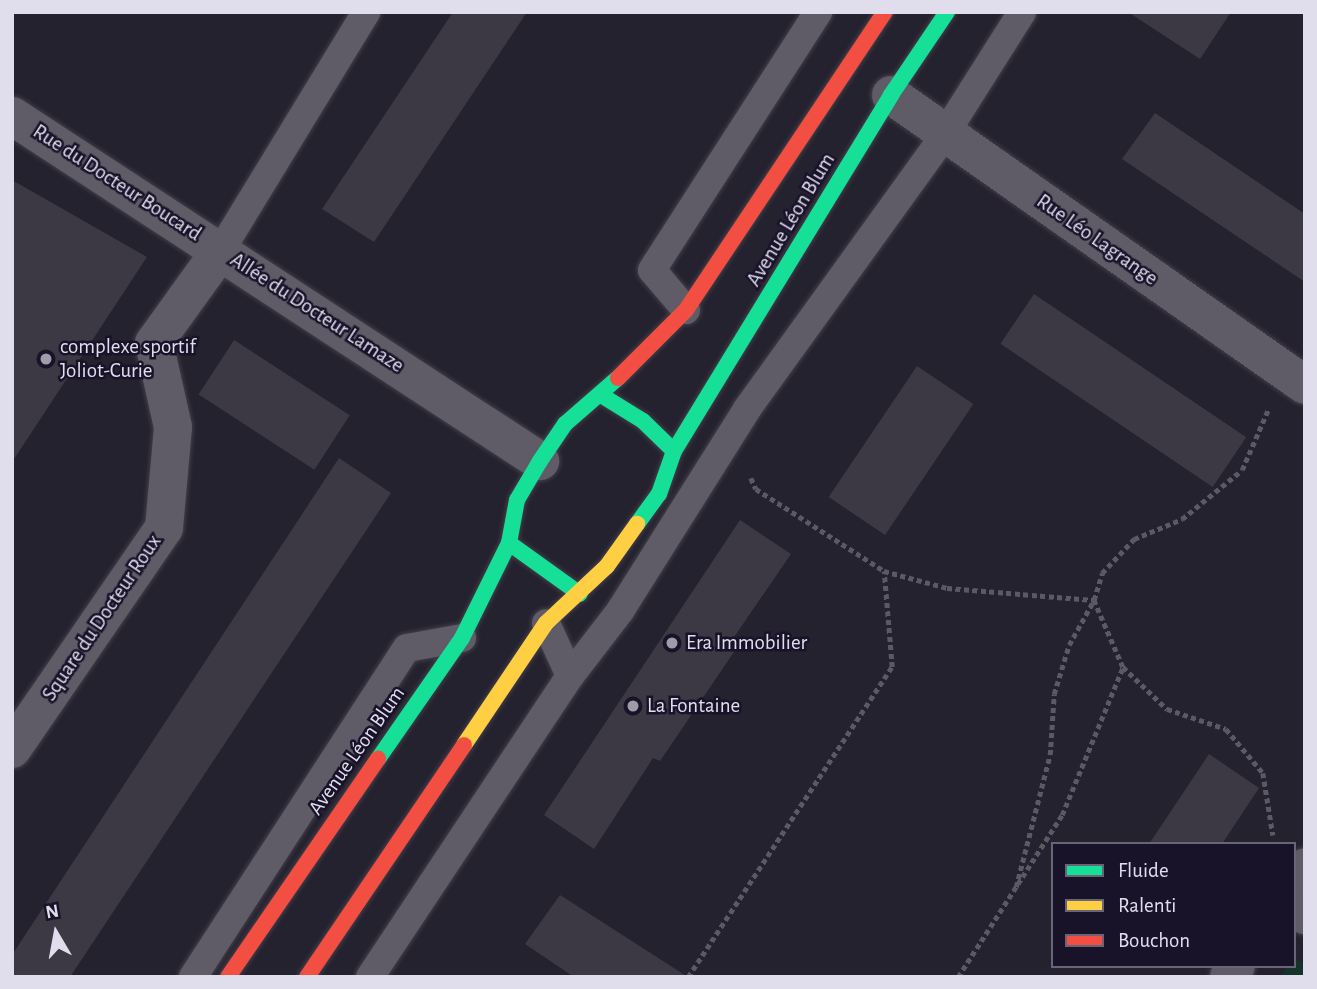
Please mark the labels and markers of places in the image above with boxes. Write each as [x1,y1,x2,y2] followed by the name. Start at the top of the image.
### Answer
[60,334,196,384] place label: complexe sportif Joliot-Curie
[38,351,54,367] marker: complexe sportif Joliot-Curie
[686,630,807,656] place label: Era Immobilier
[664,635,680,651] marker: Era Immobilier
[647,693,740,719] place label: La Fontaine
[625,698,641,714] marker: La Fontaine

